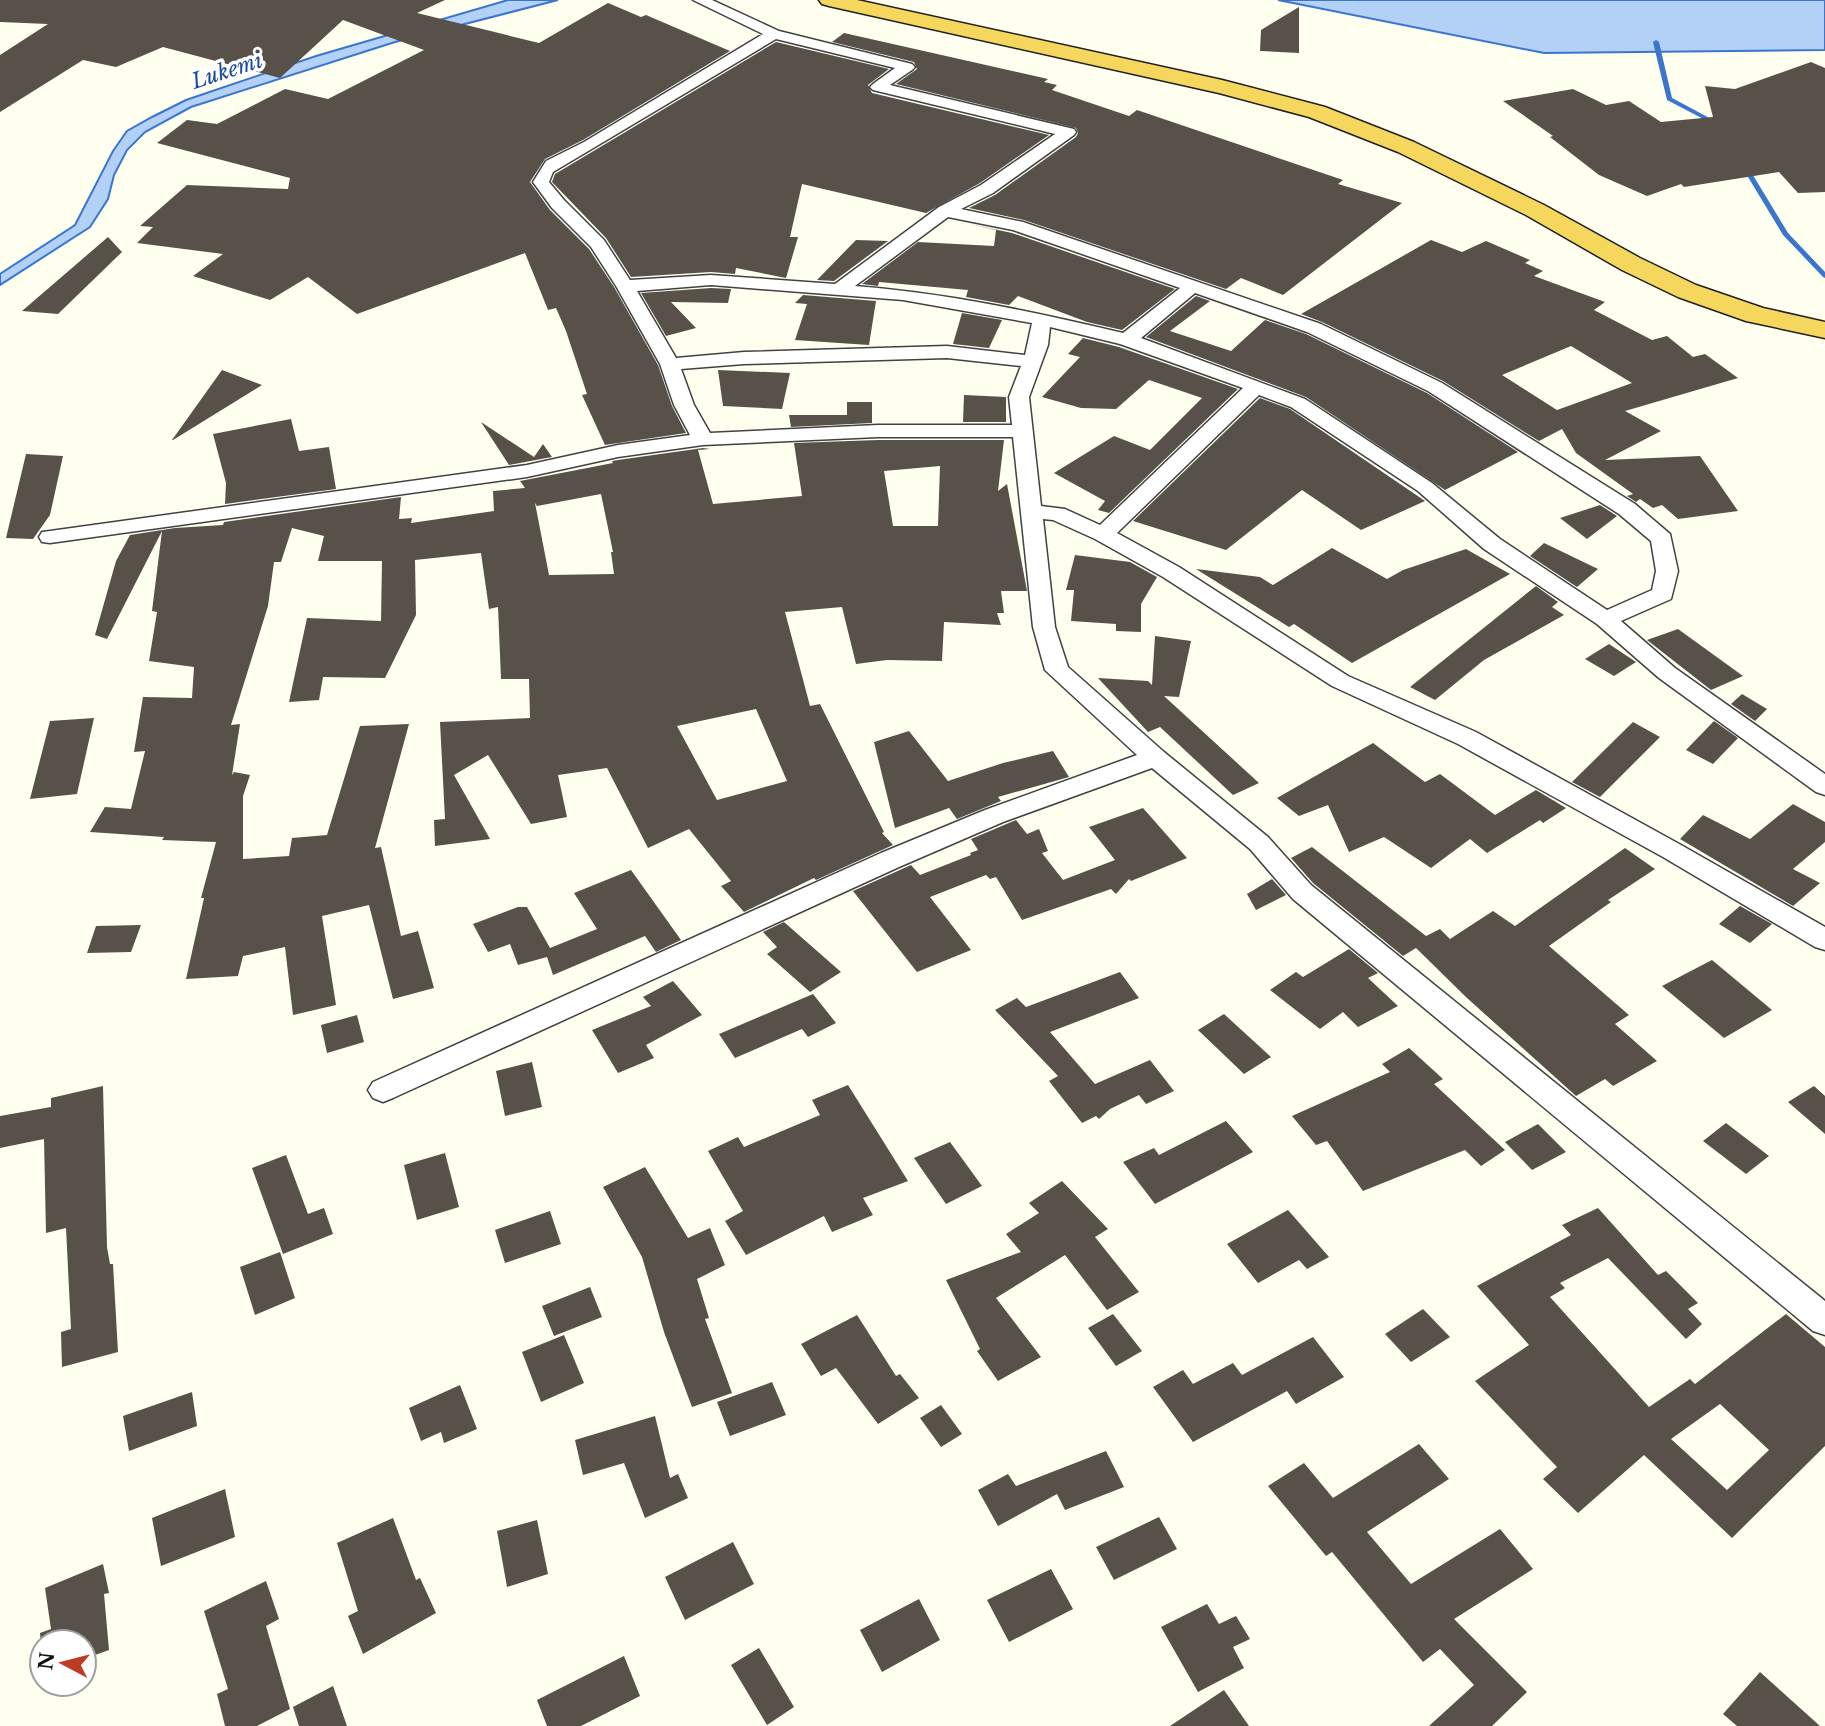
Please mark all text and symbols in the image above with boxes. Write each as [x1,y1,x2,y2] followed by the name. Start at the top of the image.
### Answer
[187,47,266,95] water label: Lukemi
[28,1628,98,1698] north arrow
[34,1651,59,1671] text: N

